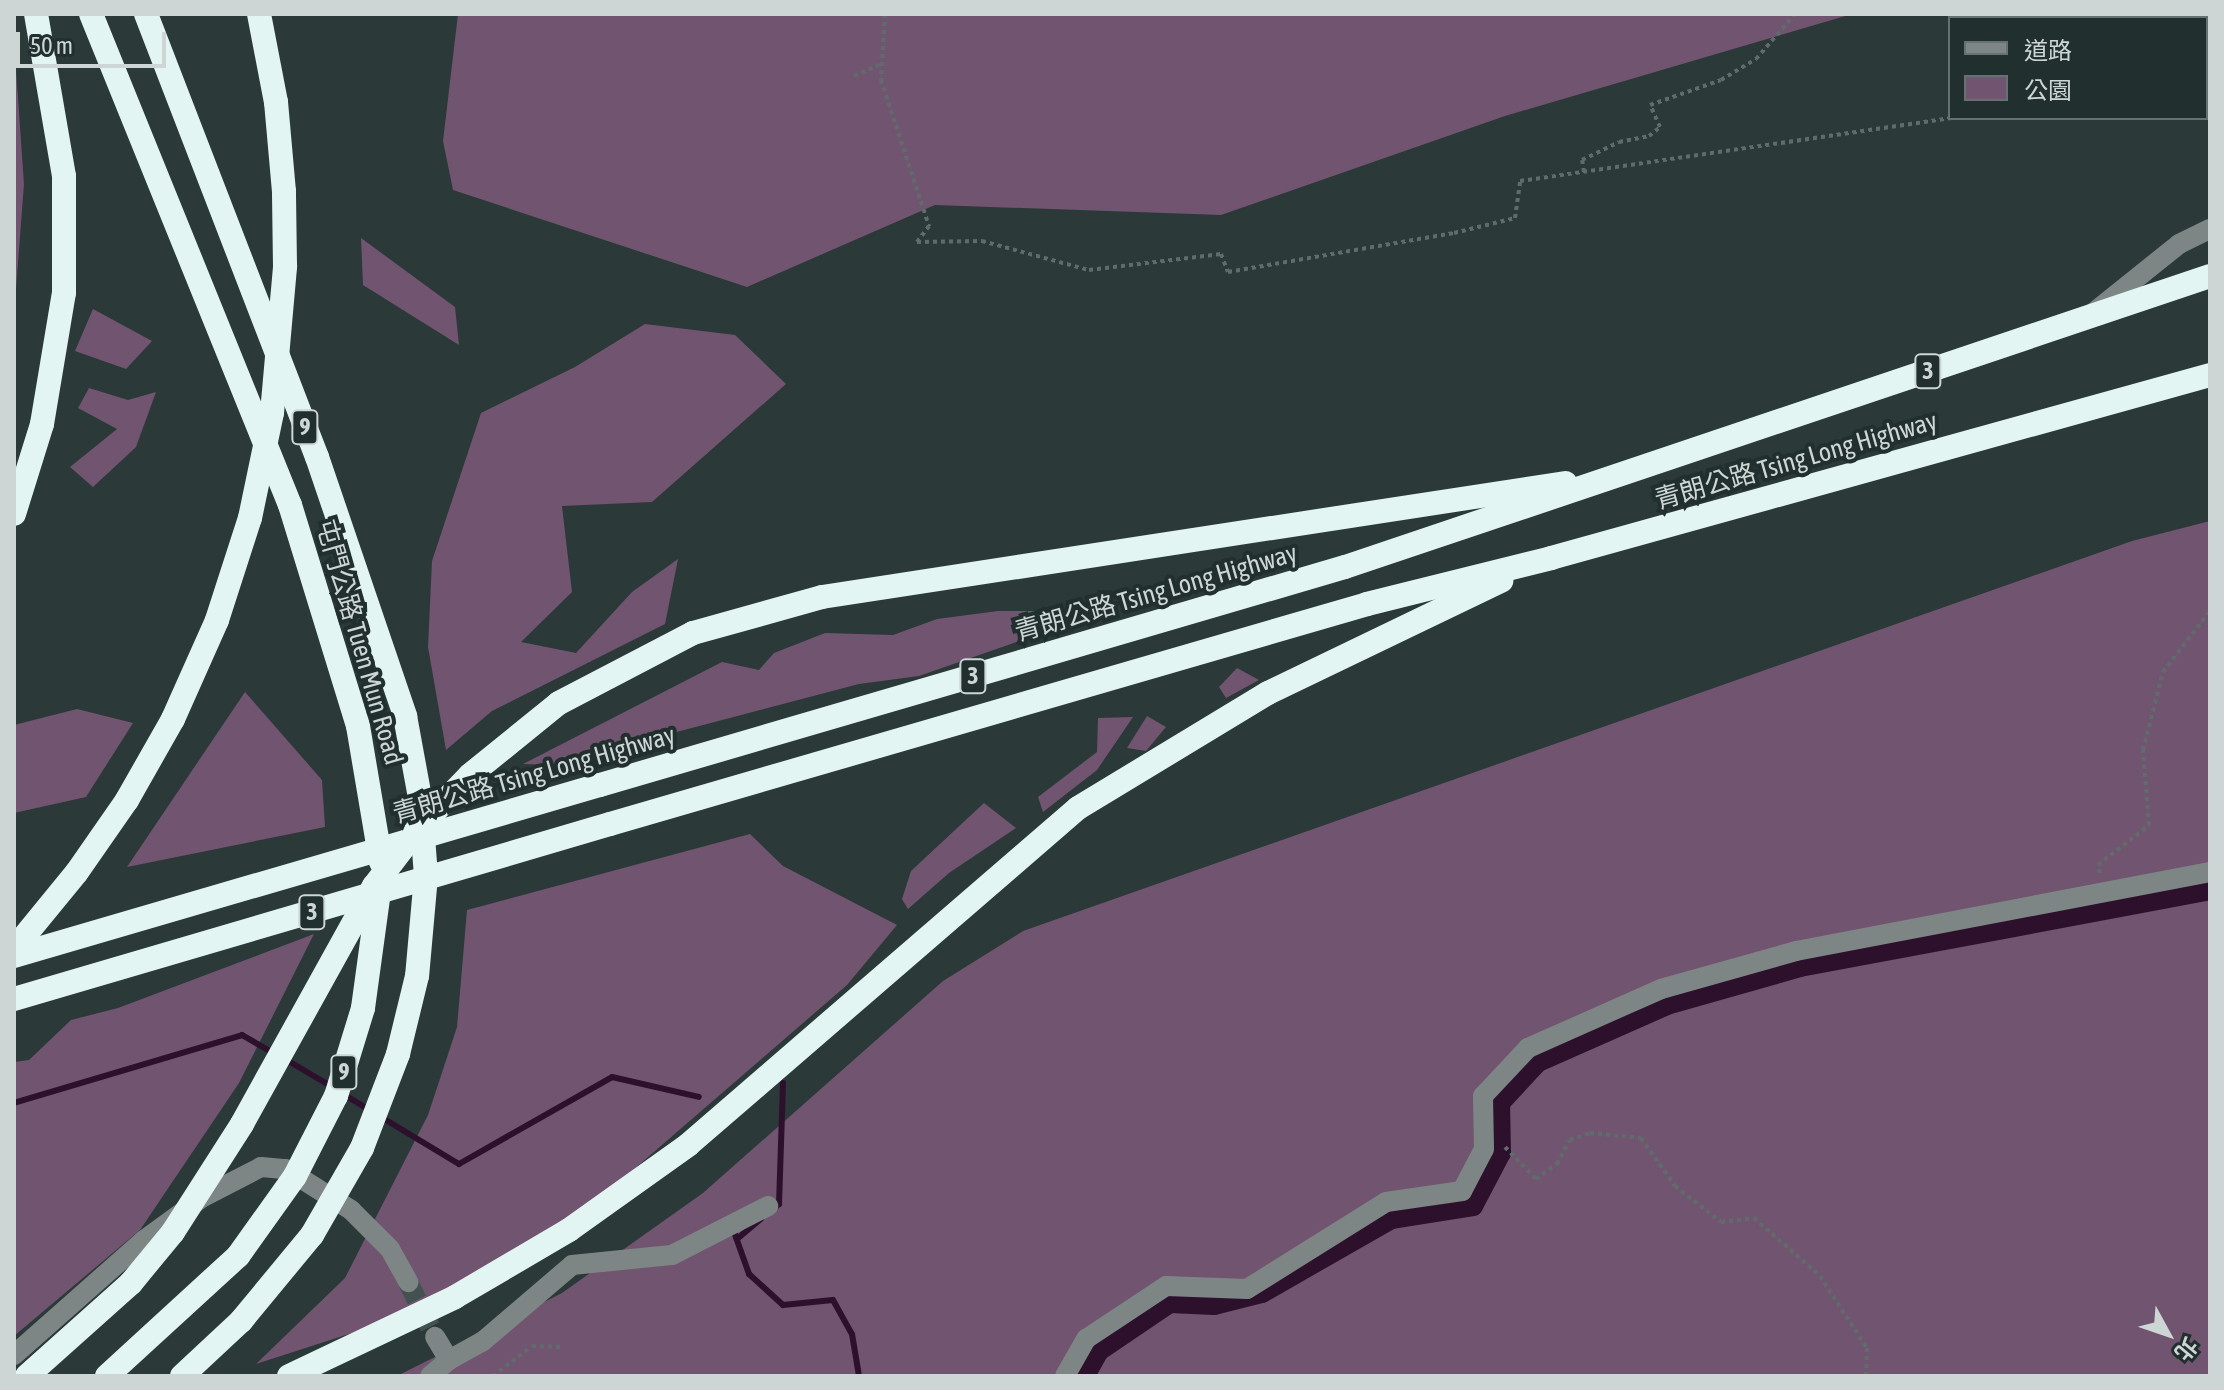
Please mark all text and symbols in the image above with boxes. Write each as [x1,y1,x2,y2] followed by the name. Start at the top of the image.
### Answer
[20,16,170,66] scale bar
[1948,16,2208,120] legend
[30,32,73,59] text: 50 m
[2024,37,2072,64] text: 道路
[2024,77,2072,104] text: 公園
[1914,351,1942,391] road number: 3
[1651,406,1941,516] street label: 青朗公路 Tsing Long Highway
[291,407,319,447] road number: 9
[309,516,409,768] street label: 屯門公路 Tuen Mun Road
[1011,538,1301,648] street label: 青朗公路 Tsing Long Highway
[959,656,987,696] road number: 3
[389,720,679,830] street label: 青朗公路 Tsing Long Highway
[298,892,326,932] road number: 3
[330,1052,358,1092] road number: 9
[2128,1294,2208,1374] north arrow
[2169,1333,2203,1366] text: 北

